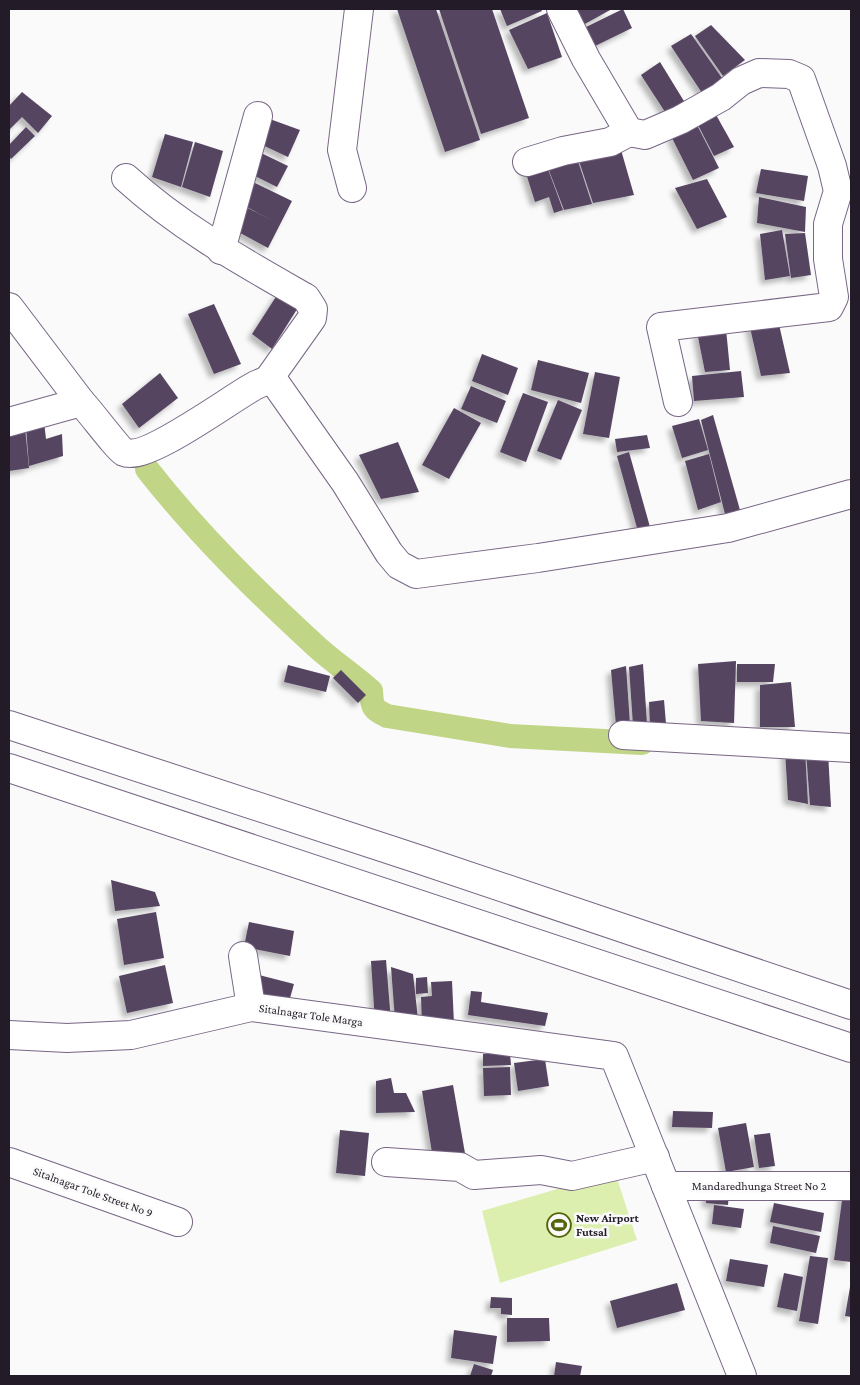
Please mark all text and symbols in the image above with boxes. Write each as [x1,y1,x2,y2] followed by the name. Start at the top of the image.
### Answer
[258,1001,364,1029] street label: Sitalnagar Tole Marga
[31,1164,155,1220] street label: Sitalnagar Tole Street No 9
[692,1179,826,1193] street label: Mandaredhunga Street No 2
[576,1211,639,1239] place label: New Airport Futsal
[546,1212,572,1238] sports icon: New Airport Futsal

